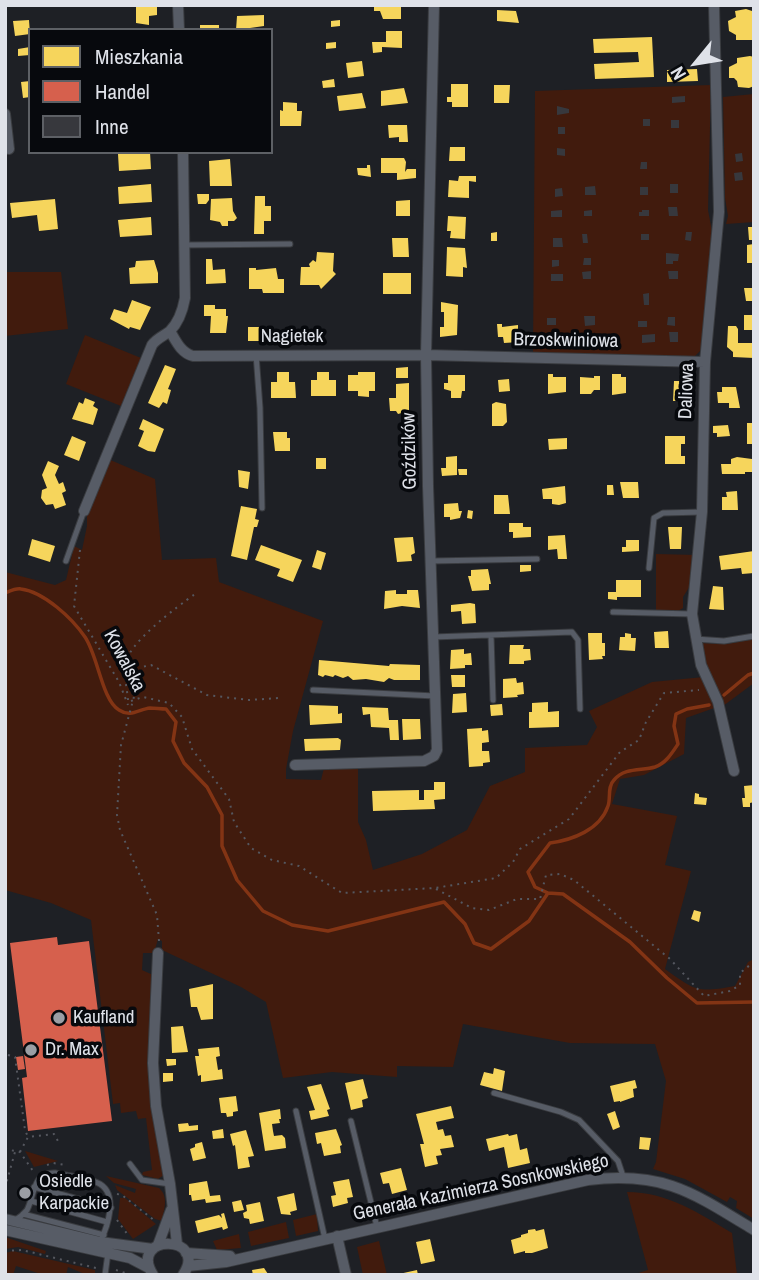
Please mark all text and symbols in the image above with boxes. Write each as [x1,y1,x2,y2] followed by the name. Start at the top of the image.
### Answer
[28,28,273,154] legend
[661,28,731,98] north arrow
[95,42,183,71] text: Mieszkania
[664,62,692,85] text: N
[95,77,150,106] text: Handel
[95,112,129,141] text: Inne
[261,326,323,348] street label: Nagietek
[513,329,619,353] street label: Brzoskwiniowa
[675,362,699,420] street label: Daliowa
[398,412,422,490] street label: Goździków
[98,626,150,696] street label: Kowalska
[73,1007,135,1029] place label: Kaufland
[51,1010,67,1026] marker: Kaufland
[45,1039,99,1061] place label: Dr. Max
[23,1042,39,1058] marker: Dr. Max
[351,1150,611,1226] street label: Generała Kazimierza Sosnkowskiego
[39,1171,109,1215] place label: Osiedle Karpackie
[17,1185,33,1201] marker: Osiedle Karpackie

